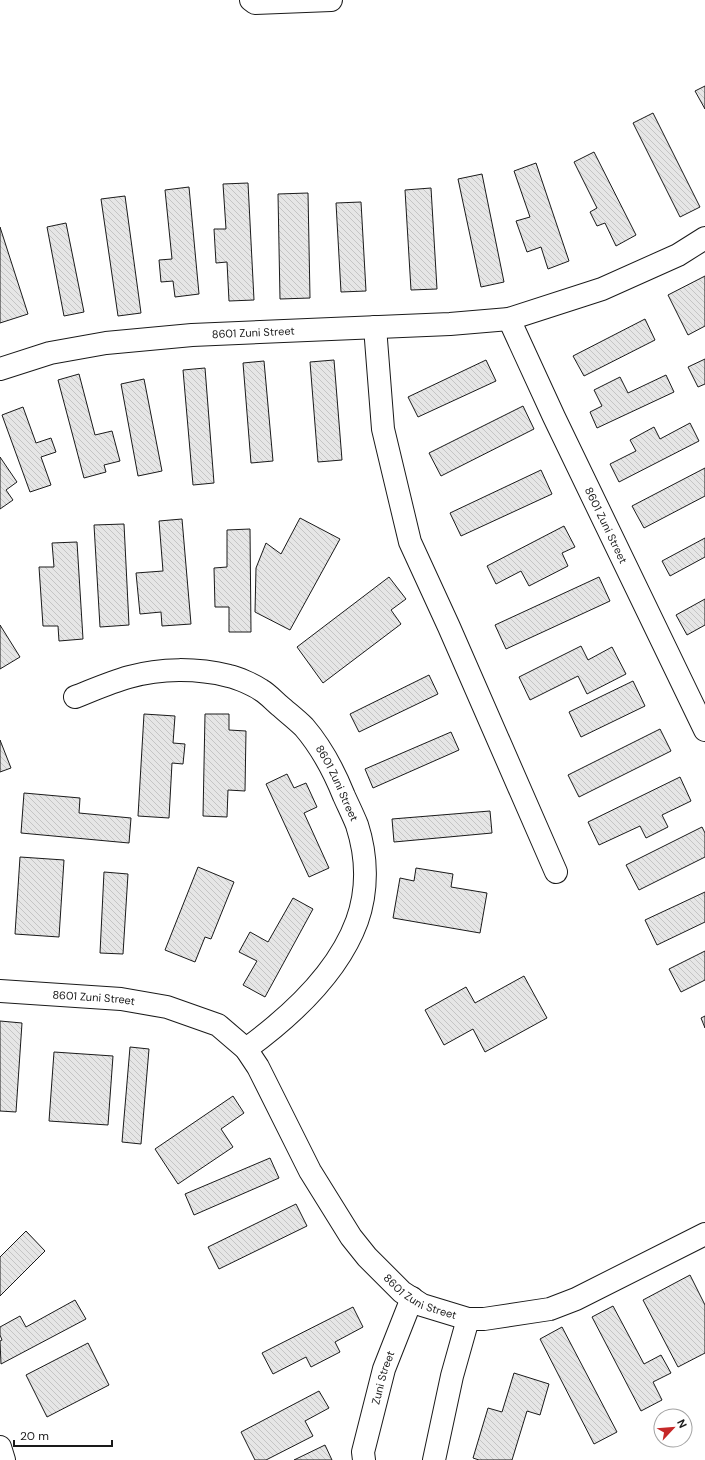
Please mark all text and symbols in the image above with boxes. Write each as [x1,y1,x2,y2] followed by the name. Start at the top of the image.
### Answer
[211,324,295,341] street label: 8601 Zuni Street
[582,485,631,566] street label: 8601 Zuni Street
[313,742,362,823] street label: 8601 Zuni Street
[52,987,136,1008] street label: 8601 Zuni Street
[381,1271,458,1322] street label: 8601 Zuni Street
[368,1349,397,1406] street label: Zuni Street
[653,1408,693,1448] north arrow
[674,1417,690,1430] text: N
[14,1422,112,1448] scale bar
[20,1428,49,1444] text: 20 m

